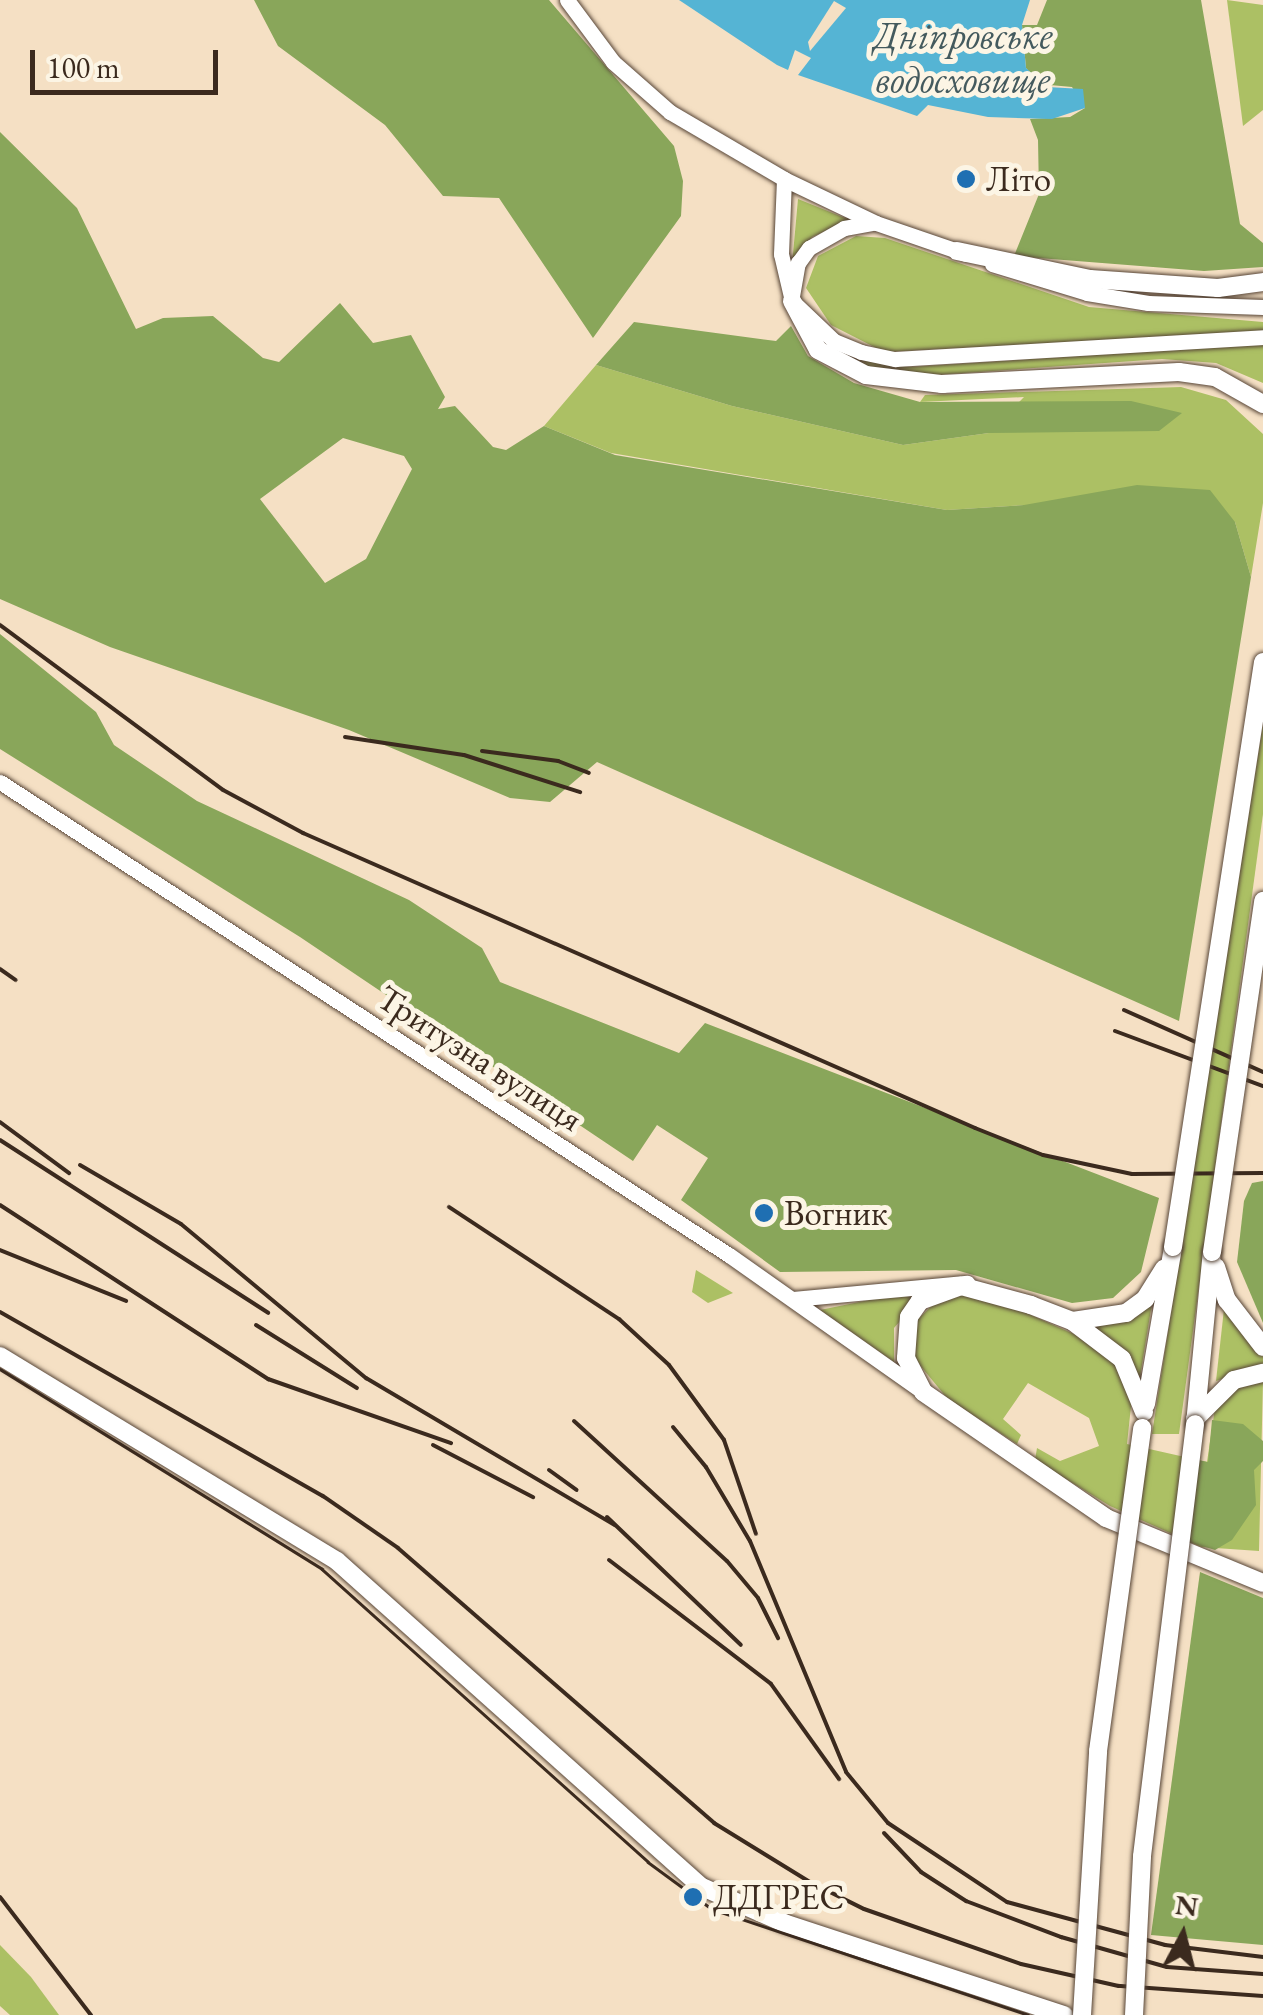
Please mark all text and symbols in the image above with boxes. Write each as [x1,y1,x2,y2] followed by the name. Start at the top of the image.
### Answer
[874,12,1052,101] water label: Дніпровське водосховище
[35,30,222,92] scale bar
[47,48,120,87] text: 100 m
[986,158,1051,200] place label: Літо
[955,168,977,190] marker: Літо
[370,976,590,1140] street label: Тритузна вулиця
[784,1192,888,1234] place label: Вогник
[753,1202,775,1224] marker: Вогник
[713,1876,844,1918] place label: ДДГРЕС
[1133,1885,1233,1985] north arrow
[682,1886,704,1908] marker: ДДГРЕС
[1173,1886,1200,1924] text: N

